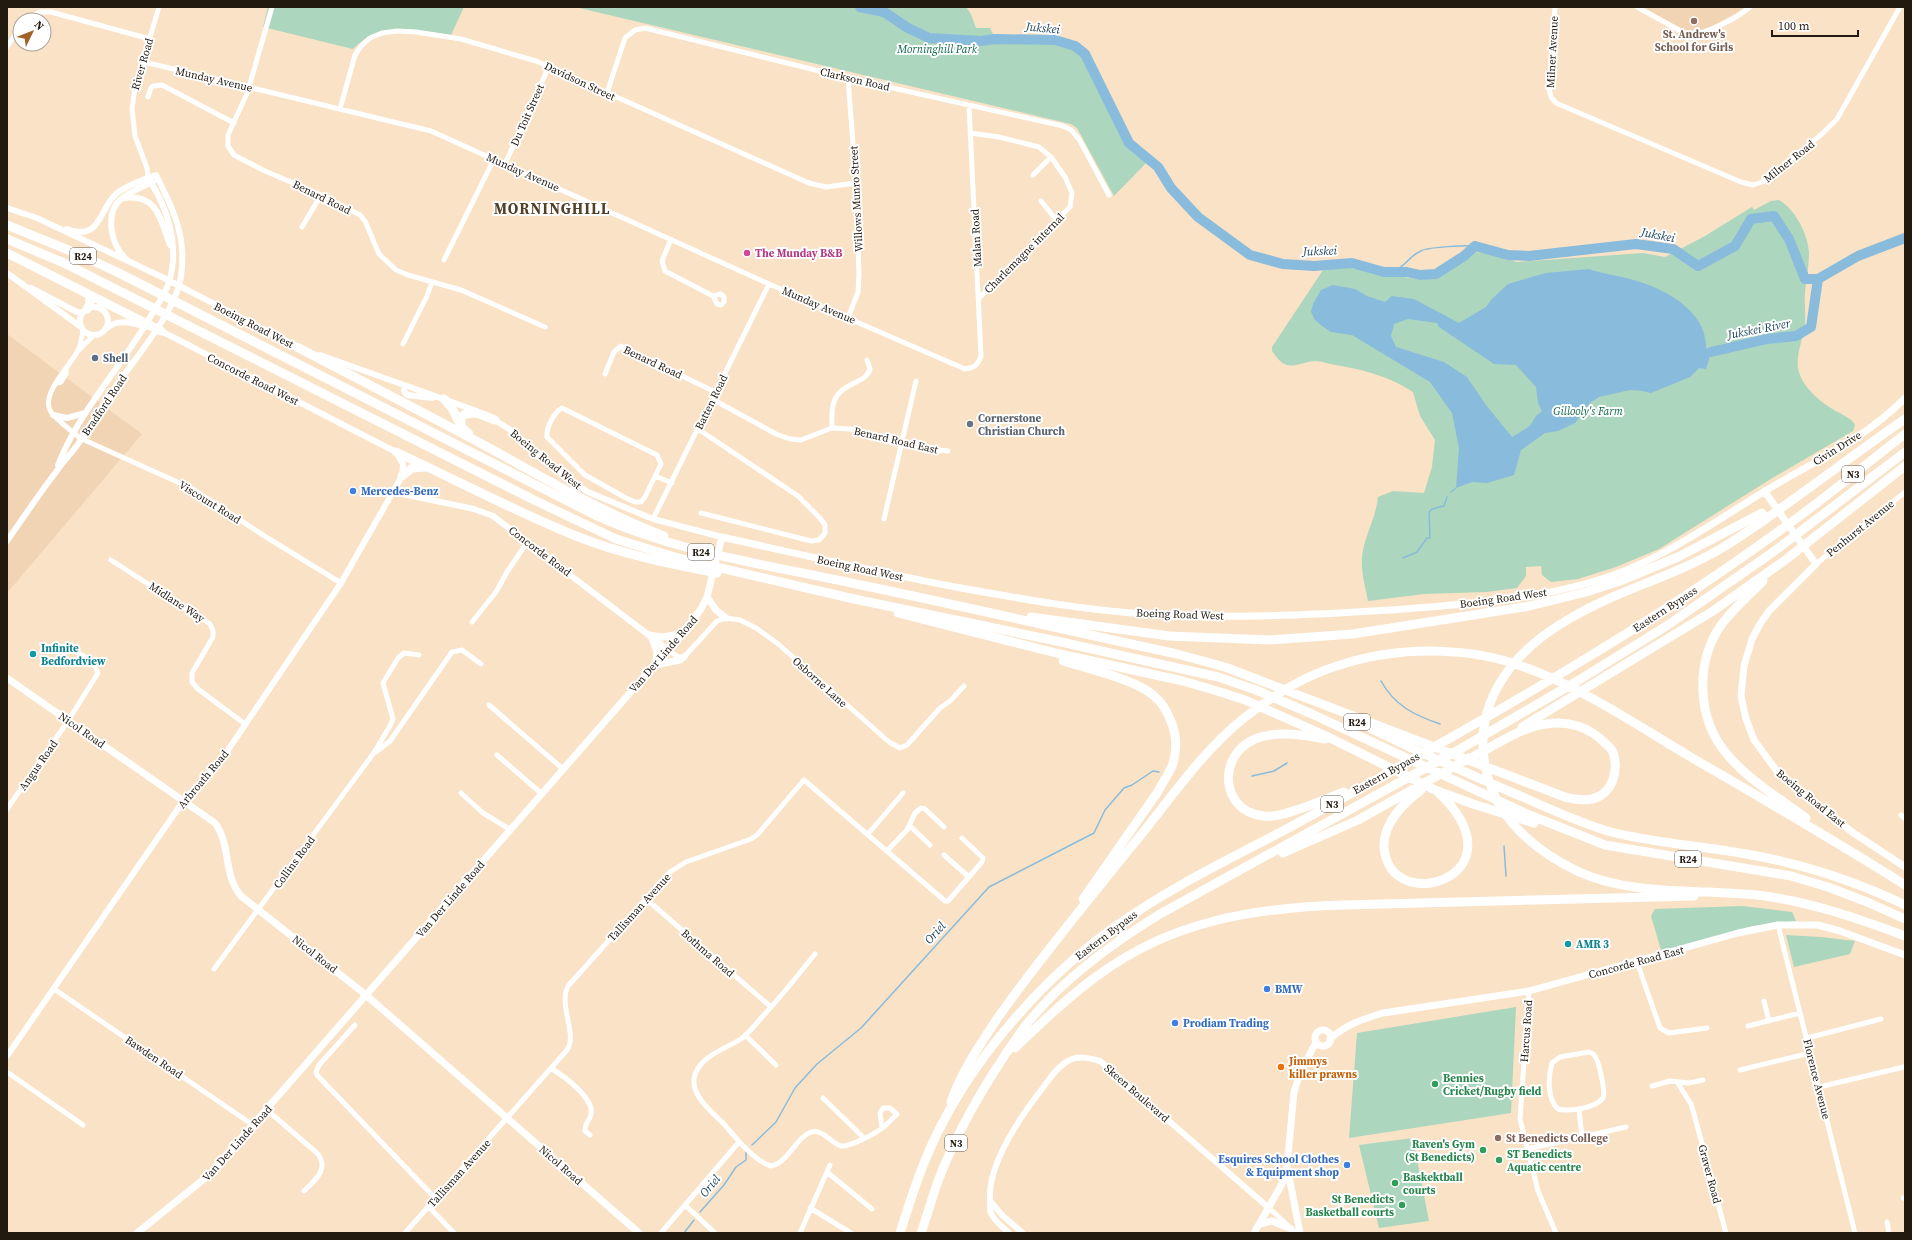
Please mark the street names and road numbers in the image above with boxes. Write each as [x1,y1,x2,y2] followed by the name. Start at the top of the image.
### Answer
[1543,15,1562,88] street label: Milner Avenue
[128,36,157,92] street label: River Road
[542,58,618,105] street label: Davidson Street
[174,63,254,96] street label: Munday Avenue
[819,64,892,95] street label: Clarkson Road
[507,81,548,149] street label: Du Toit Street
[1761,136,1819,186] street label: Milner Road
[846,145,867,252] street label: Willows Munro Street
[484,150,562,195] street label: Munday Avenue
[290,177,354,218] street label: Benard Road
[967,208,986,267] street label: Malan Road
[981,210,1068,297] street label: Charlemagne internal
[70,248,96,264] road number: R24
[780,283,858,328] street label: Munday Avenue
[211,299,297,352] street label: Boeing Road West
[621,342,685,383] street label: Benard Road
[204,350,302,409] street label: Concorde Road West
[78,371,131,439] street label: Bradford Road
[692,371,732,432] street label: Batten Road
[852,423,940,458] street label: Benard Road East
[507,426,585,493] street label: Boeing Road West
[1810,427,1865,469] street label: Civin Drive
[1842,466,1864,482] road number: N3
[176,477,244,528] street label: Viscount Road
[1823,496,1898,560] street label: Penhurst Avenue
[505,523,575,580] street label: Concorde Road
[688,544,714,560] road number: R24
[815,552,905,585] street label: Boeing Road West
[146,579,208,626] street label: Midlane Way
[1630,583,1701,636] street label: Eastern Bypass
[1459,585,1548,612] street label: Boeing Road West
[1136,605,1224,624] street label: Boeing Road West
[626,612,702,696] street label: Van Der Linde Road
[789,654,850,711] street label: Osborne Lane
[56,709,109,752] street label: Nicol Road
[1344,714,1370,730] road number: R24
[16,736,62,793] street label: Angus Road
[174,746,233,812] street label: Arbroath Road
[1350,749,1422,798] street label: Eastern Bypass
[1773,766,1849,831] street label: Boeing Road East
[1321,796,1343,812] road number: N3
[270,832,319,892] street label: Collins Road
[1675,851,1701,867] road number: R24
[413,857,489,941] street label: Van Der Linde Road
[605,870,674,945] street label: Tallisman Avenue
[1072,907,1141,964] street label: Eastern Bypass
[678,926,738,981] street label: Bothma Road
[289,932,341,977] street label: Nicol Road
[1587,942,1686,982] street label: Concorde Road East
[1517,999,1536,1063] street label: Harcus Road
[122,1033,186,1083] street label: Bawden Road
[1799,1037,1834,1121] street label: Florence Avenue
[1101,1061,1173,1126] street label: Skeen Boulevard
[199,1101,276,1185] street label: Van Der Linde Road
[945,1135,967,1151] road number: N3
[425,1136,494,1211] street label: Tallisman Avenue
[536,1142,586,1189] street label: Nicol Road
[1694,1143,1725,1206] street label: Graver Road

